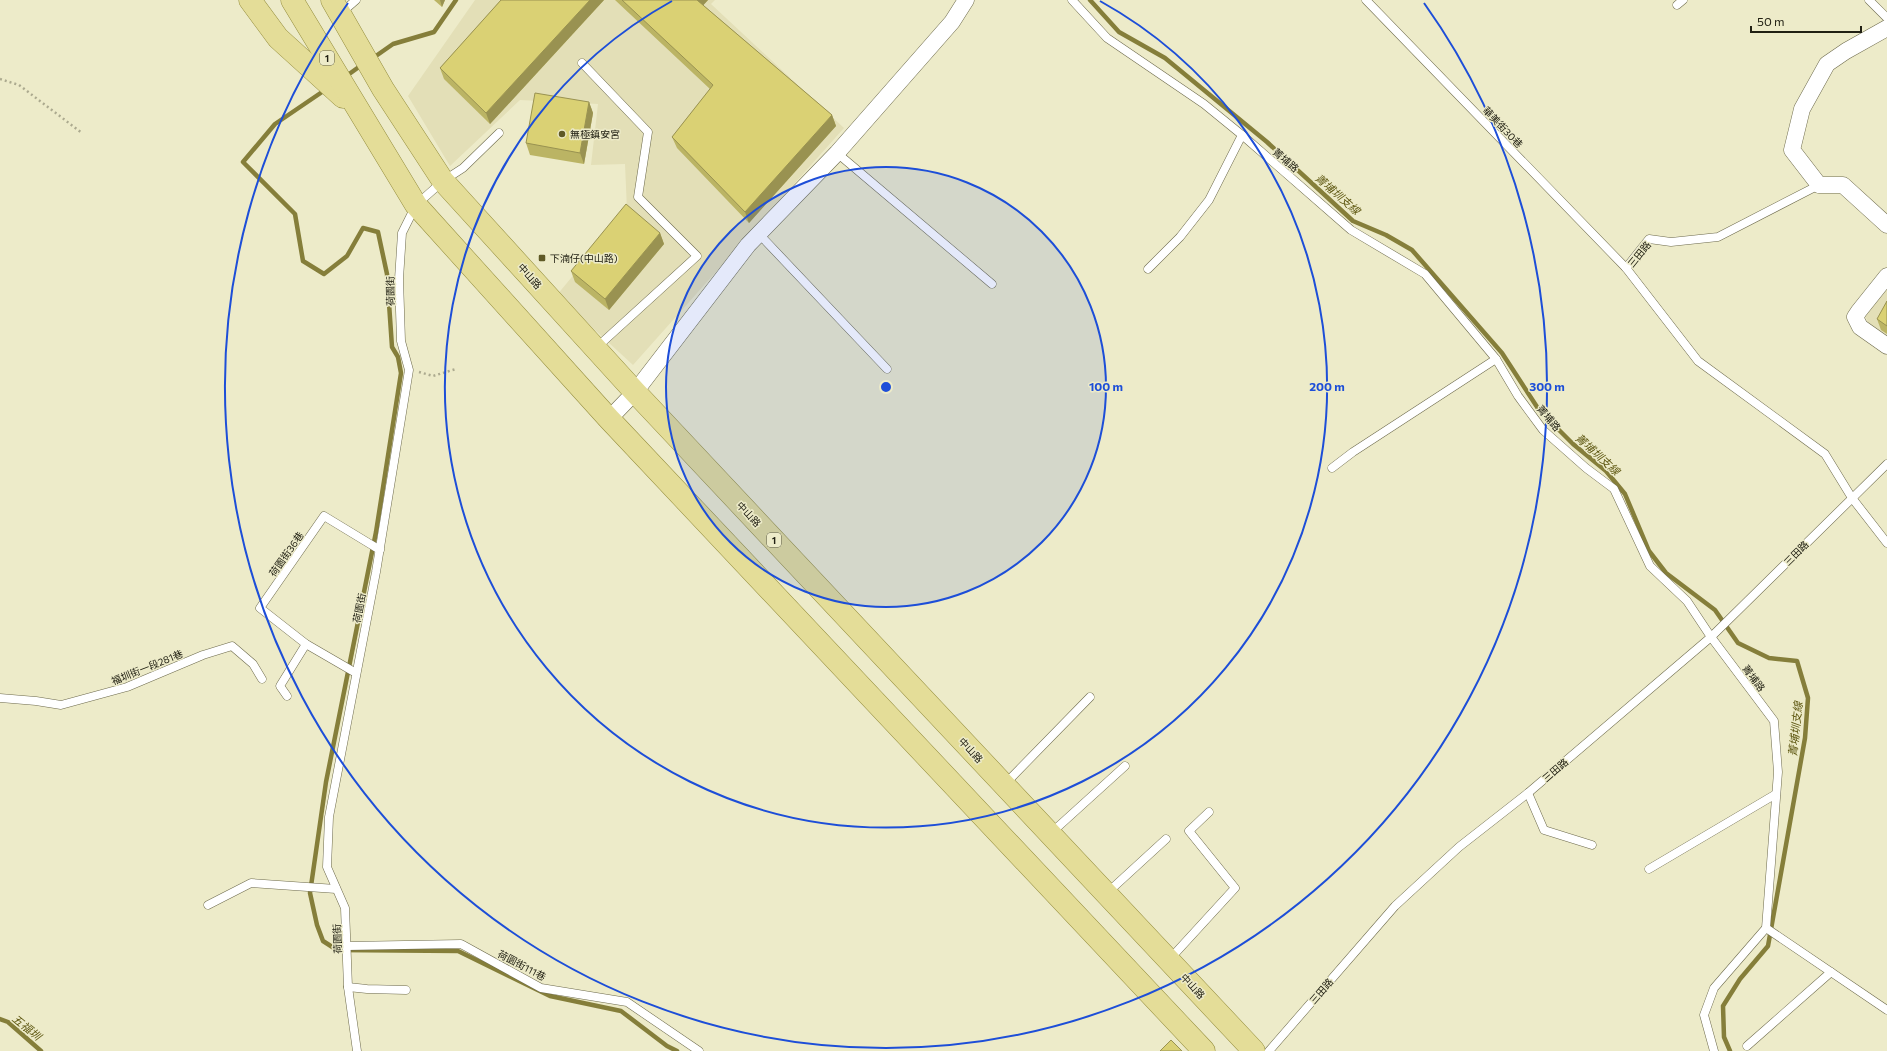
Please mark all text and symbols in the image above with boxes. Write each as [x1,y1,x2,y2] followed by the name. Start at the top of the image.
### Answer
[1751,8,1861,34] scale bar
[1757,14,1785,28] text: 50 m
[320,51,334,65] road number: 1
[1481,104,1525,150] street label: 華美街30巷
[570,128,620,140] place label: 無極鎮安宮
[557,129,567,139] marker: 無極鎮安宮
[1271,146,1301,174] street label: 菁埔路
[1313,171,1365,218] water label: 菁埔圳支線
[1625,239,1653,269] street label: 三田路
[550,252,618,264] place label: 下湳仔(中山路)
[537,253,547,263] marker: 下湳仔(中山路)
[516,261,544,291] street label: 中山路
[384,276,396,306] street label: 荷園街
[1089,379,1123,393] text: 100 m
[1309,379,1345,393] text: 200 m
[1529,379,1565,393] text: 300 m
[879,380,893,394] centre of rings
[1535,403,1563,433] street label: 菁埔路
[1573,431,1624,479] water label: 菁埔圳支線
[734,499,764,529] street label: 中山路
[266,529,306,579] street label: 荷園街36巷
[767,533,781,547] road number: 1
[1781,538,1811,568] street label: 三田路
[350,592,368,624] street label: 荷園街
[110,647,184,687] street label: 福圳街一段281巷
[1740,662,1768,694] street label: 菁埔路
[1786,699,1805,757] water label: 菁埔圳支線
[956,735,986,765] street label: 中山路
[1540,756,1570,784] street label: 三田路
[330,924,344,954] street label: 荷園街
[496,947,548,983] street label: 荷園街111巷
[1178,971,1208,1001] street label: 中山路
[1307,976,1335,1006] street label: 三田路
[10,1012,45,1044] water label: 五福圳

